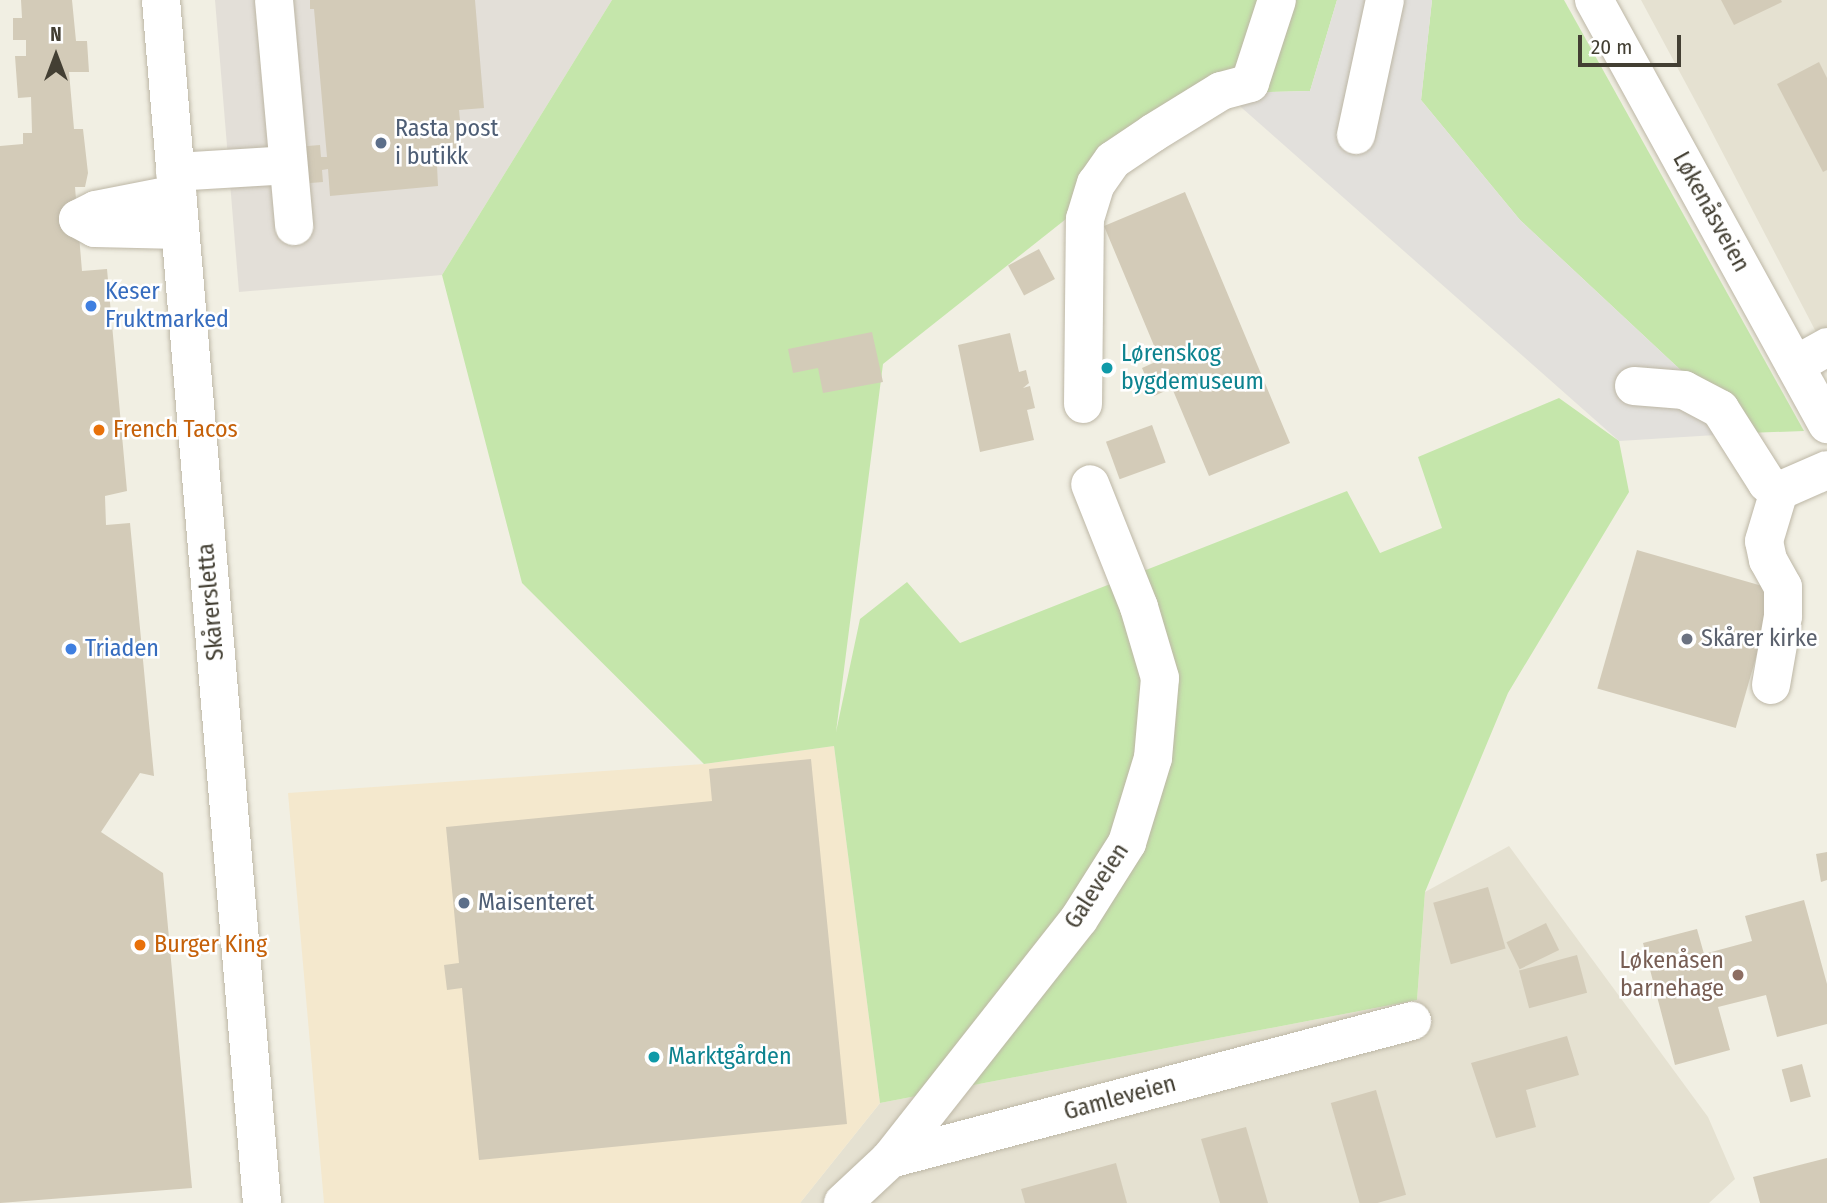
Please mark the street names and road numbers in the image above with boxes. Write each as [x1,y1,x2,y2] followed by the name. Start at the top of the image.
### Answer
[1666,147,1756,277] street label: Løkenåsveien
[192,542,230,662] street label: Skårersletta
[1059,838,1135,934] street label: Galeveien
[1061,1069,1179,1127] street label: Gamleveien

